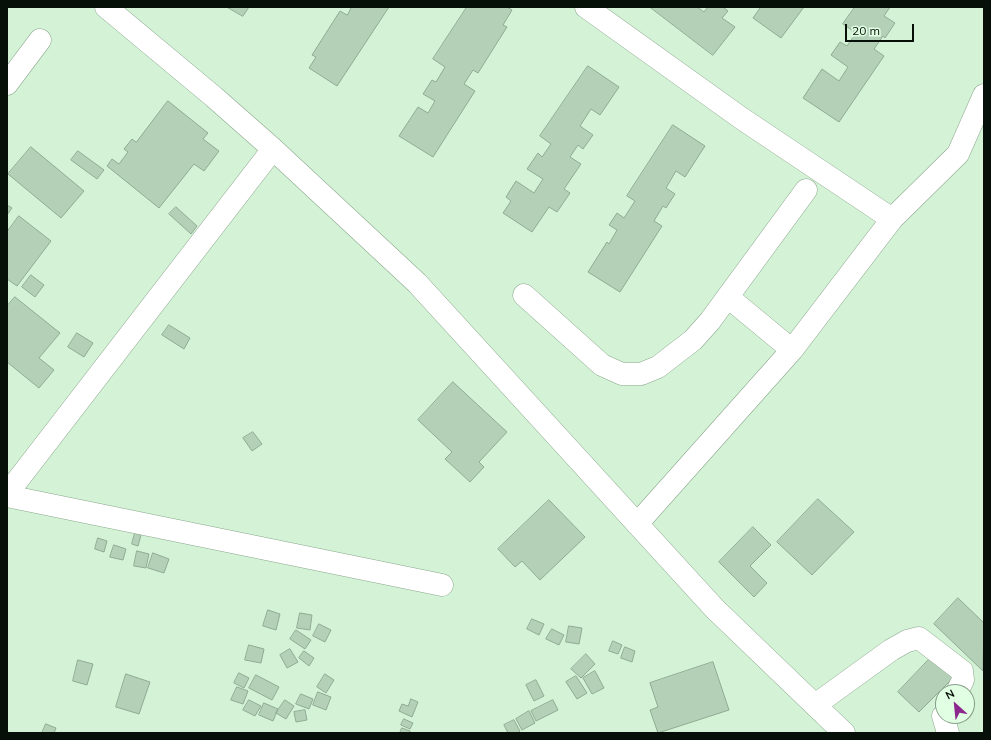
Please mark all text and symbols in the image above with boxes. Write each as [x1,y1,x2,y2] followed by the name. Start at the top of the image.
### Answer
[847,16,916,42] scale bar
[852,23,880,38] text: 20 m
[935,684,975,724] north arrow
[943,686,957,702] text: N

